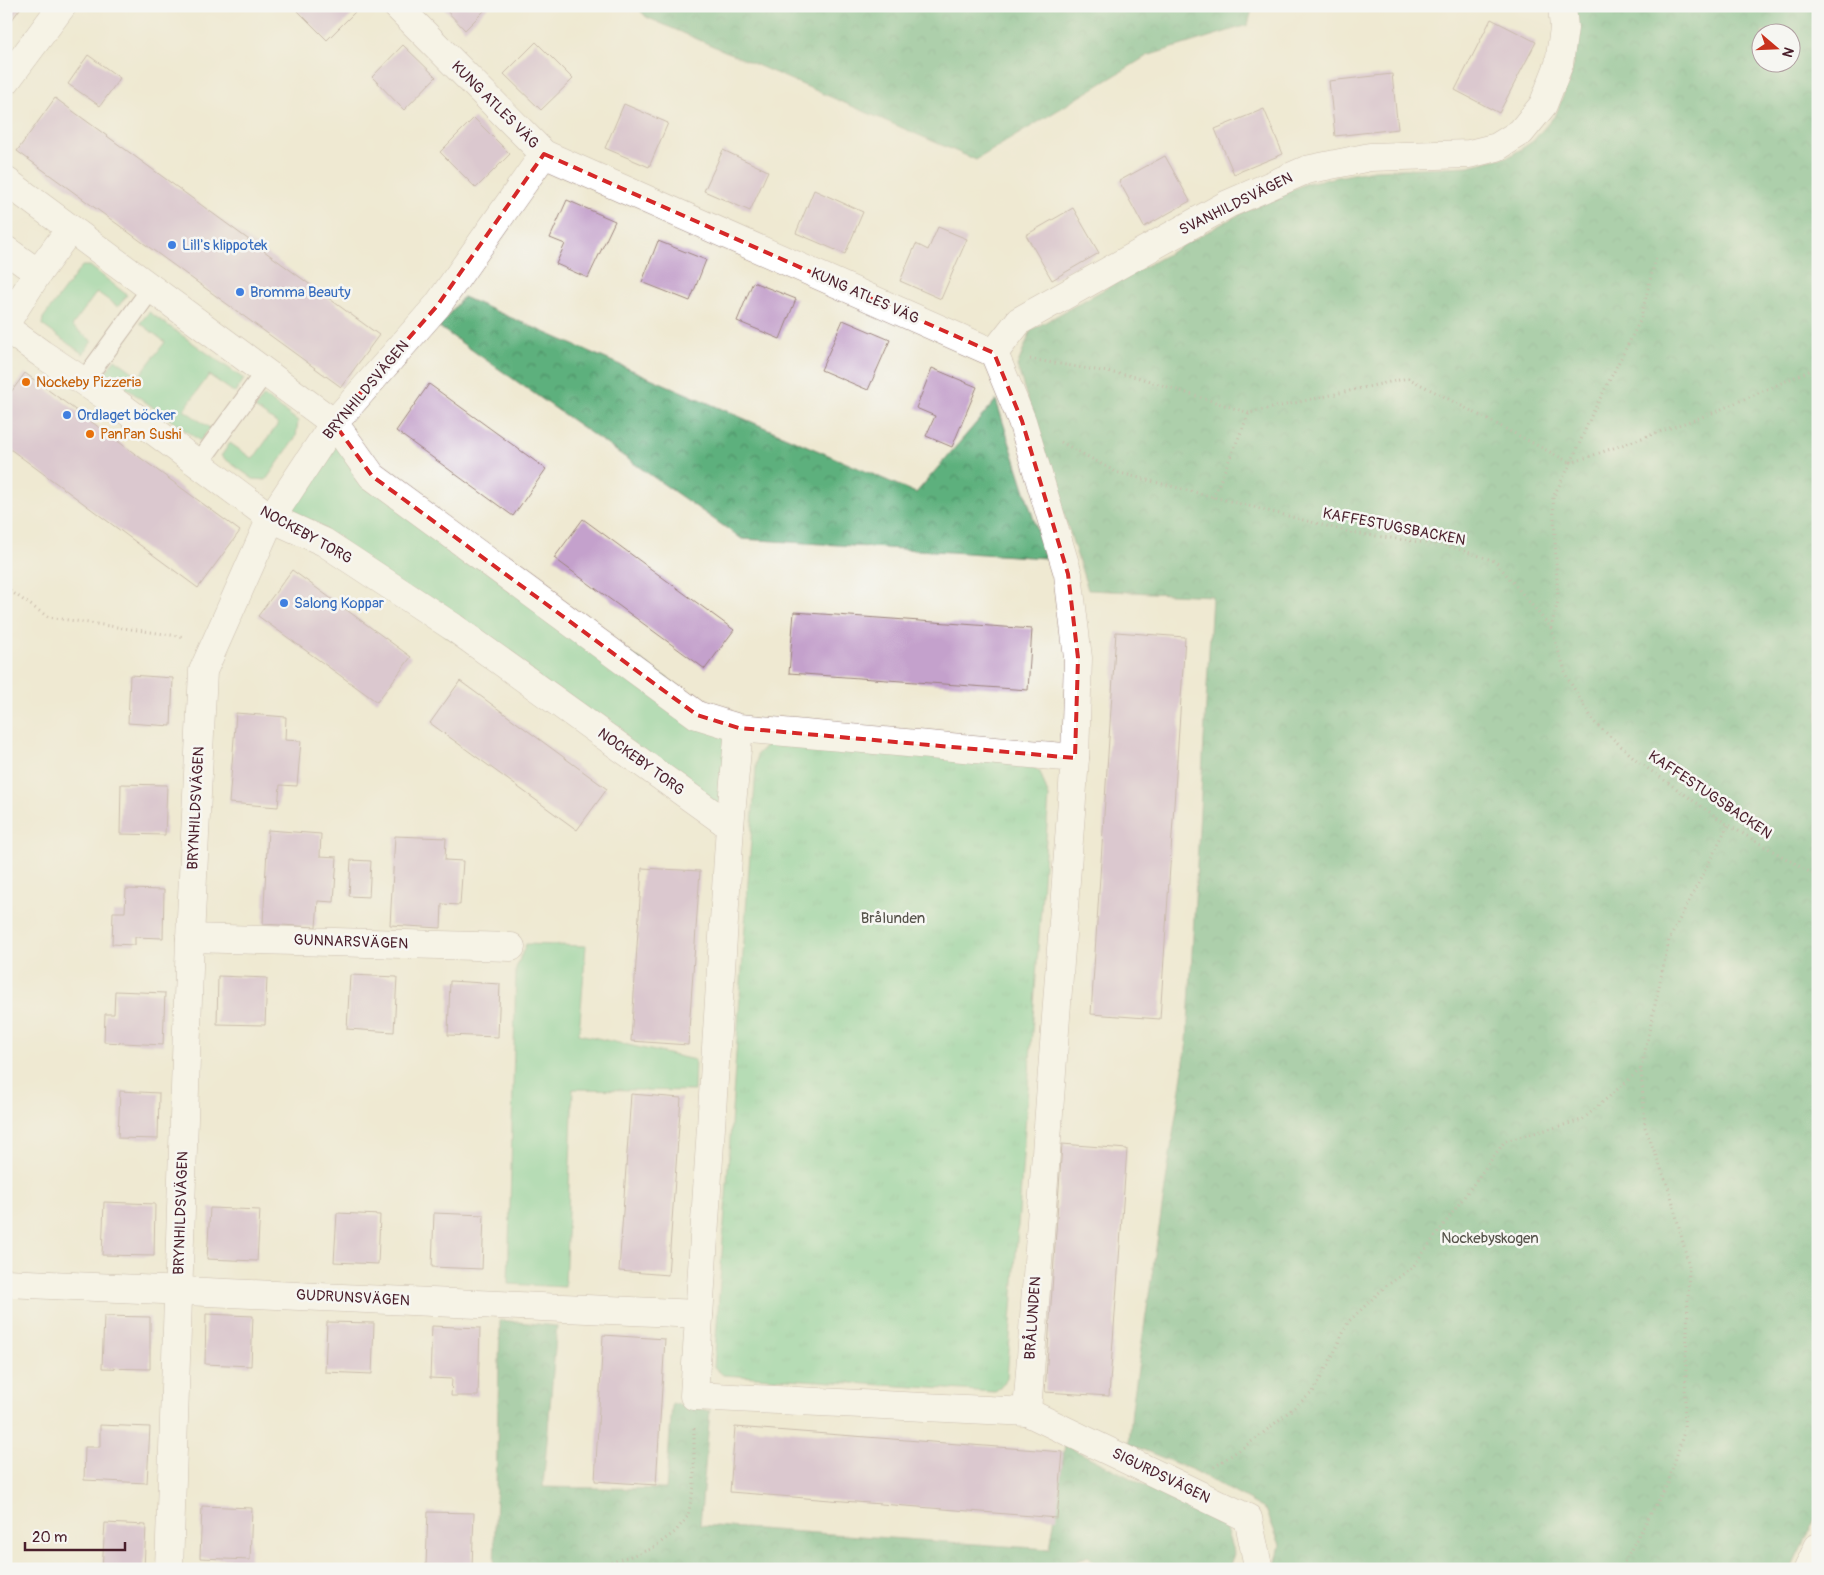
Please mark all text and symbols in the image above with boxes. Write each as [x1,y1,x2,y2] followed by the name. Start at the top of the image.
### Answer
[1752,22,1802,72] north arrow
[1778,45,1797,59] text: N
[447,57,543,153] street label: KUNG ATLES VÄG
[1176,168,1296,240] street label: SVANHILDSVÄGEN
[182,236,268,255] place label: Lill's klippotek
[166,239,178,251] marker: Lill's klippotek
[808,264,922,328] street label: KUNG ATLES VÄG
[250,283,351,302] place label: Bromma Beauty
[234,286,246,298] marker: Bromma Beauty
[319,337,413,443] street label: BRYNHILDSVÄGEN
[36,373,141,392] place label: Nockeby Pizzeria
[20,376,32,388] marker: Nockeby Pizzeria
[77,406,177,425] place label: Ordlaget böcker
[61,409,73,421] marker: Ordlaget böcker
[100,425,182,444] place label: PanPan Sushi
[84,428,96,440] marker: PanPan Sushi
[256,502,356,568] street label: NOCKEBY TORG
[1321,504,1467,550] street label: KAFFESTUGSBACKEN
[294,594,385,613] place label: Salong Koppar
[278,597,290,609] marker: Salong Koppar
[594,724,688,800] street label: NOCKEBY TORG
[183,746,209,870] street label: BRYNHILDSVÄGEN
[1645,747,1775,843] street label: KAFFESTUGSBACKEN
[861,909,925,928] park label: Brålunden
[293,931,409,953] street label: GUNNARSVÄGEN
[169,1151,193,1275] street label: BRYNHILDSVÄGEN
[1441,1229,1539,1248] park label: Nockebyskogen
[1020,1276,1045,1360] street label: BRÅLUNDEN
[296,1286,410,1310] street label: GUDRUNSVÄGEN
[1109,1444,1213,1508] street label: SIGURDSVÄGEN
[25,1520,125,1552] scale bar
[32,1528,67,1547] text: 20 m

